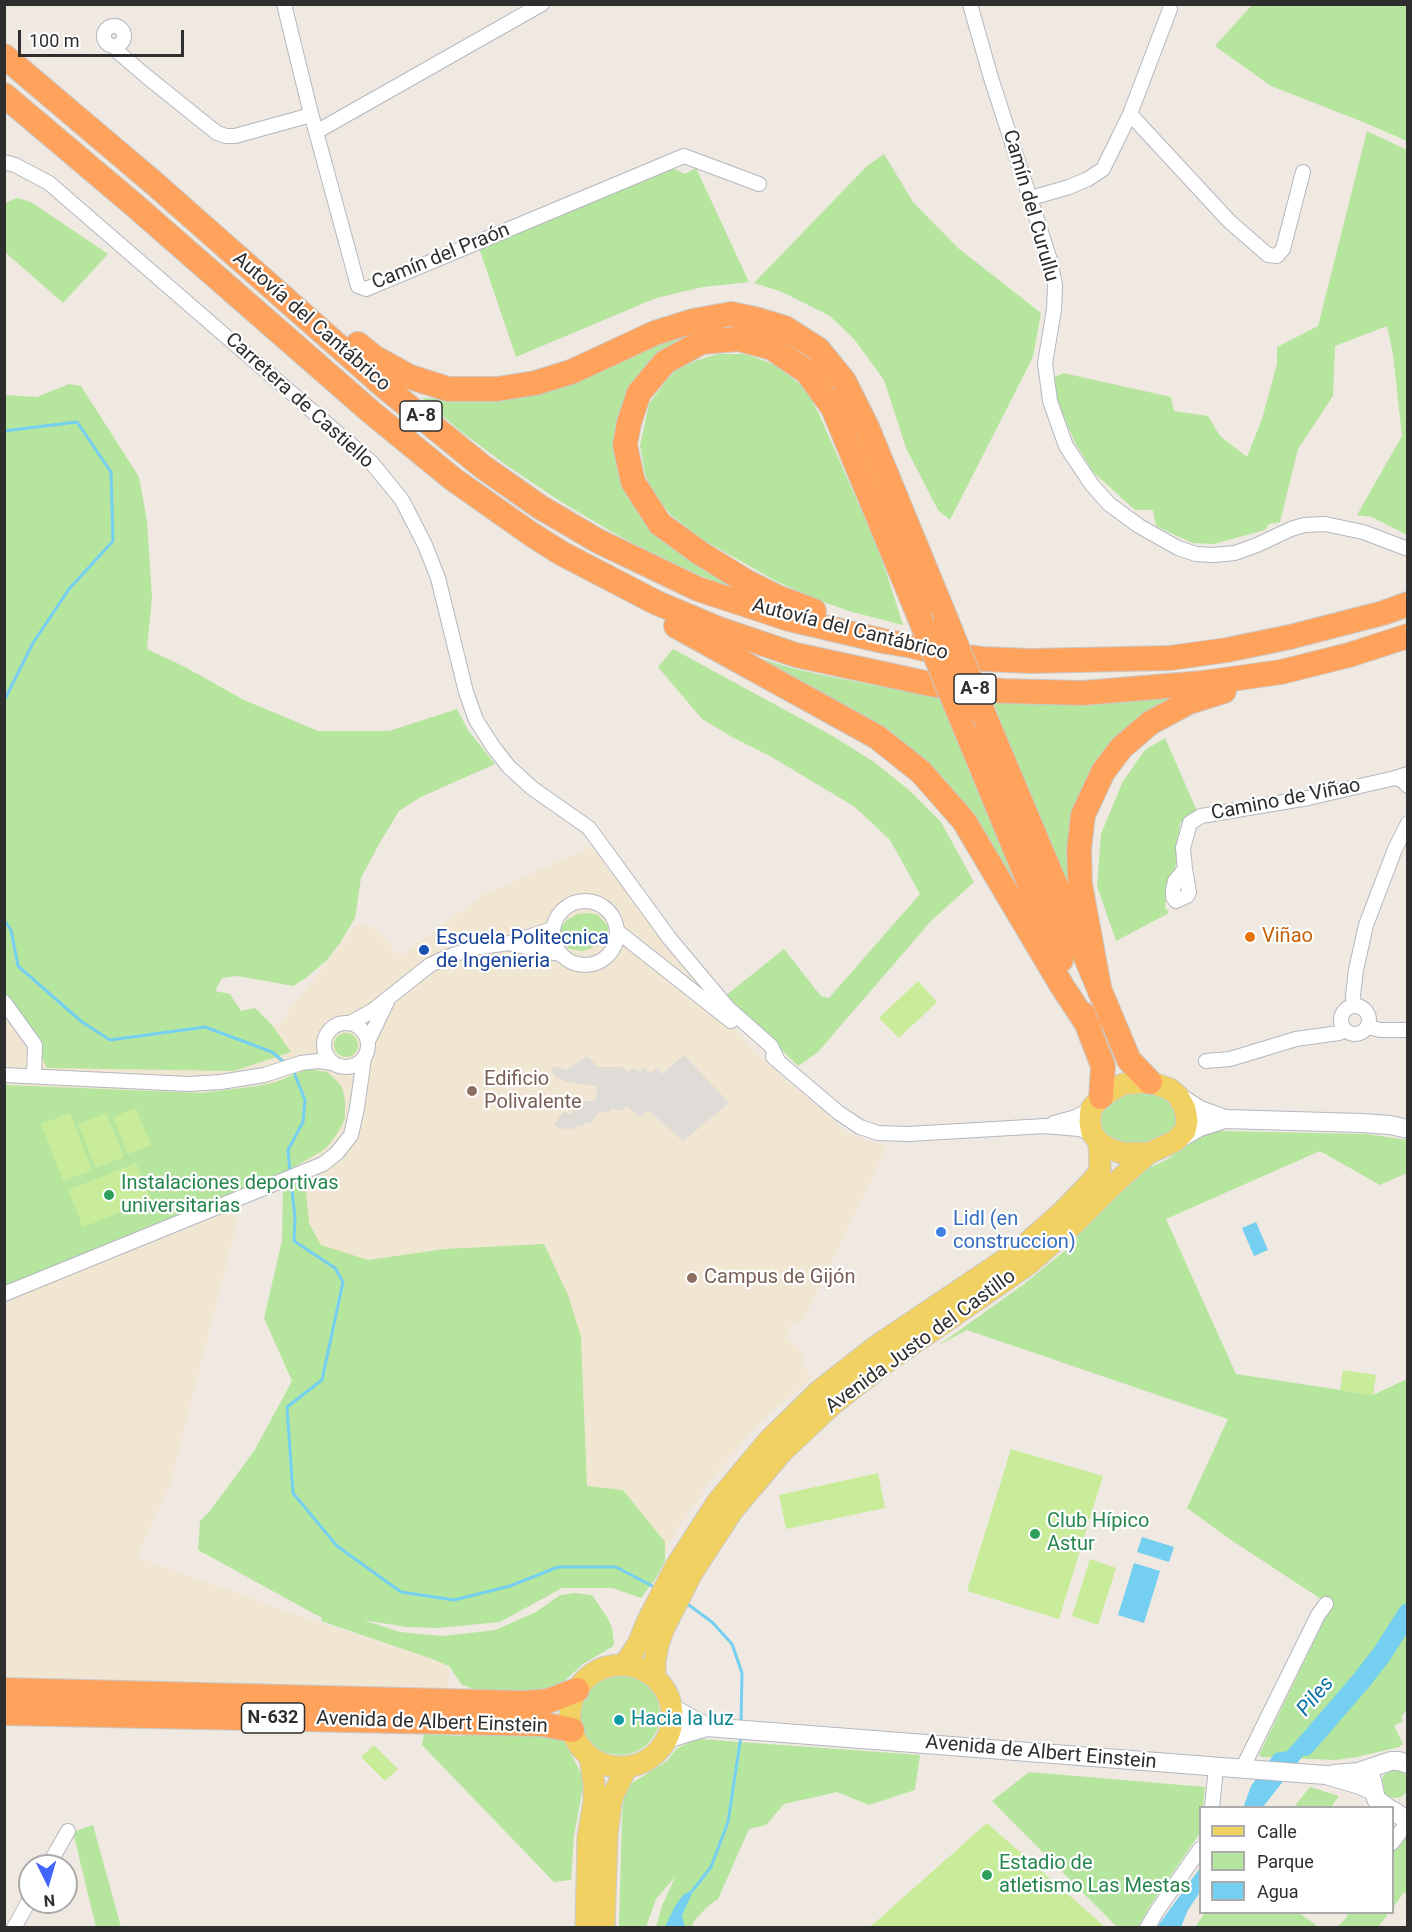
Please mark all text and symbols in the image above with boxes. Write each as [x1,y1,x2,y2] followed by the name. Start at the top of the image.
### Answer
[21,18,188,56] scale bar
[29,30,80,51] text: 100 m
[997,127,1063,285] street label: Camín del Curullu
[369,218,513,296] street label: Camín del Praón
[227,247,395,397] street label: Autovía del Cantábrico
[220,328,378,474] street label: Carretera de Castiello
[400,401,442,431] road number: A-8
[750,594,950,666] street label: Autovía del Cantábrico
[954,674,996,704] road number: A-8
[1209,774,1363,826] street label: Camino de Viñao
[1262,925,1313,949] place label: Viñao
[436,927,609,974] place label: Escuela Politecnica de Ingenieria
[1243,930,1257,944] marker: Viñao
[417,943,431,957] marker: Escuela Politecnica de Ingenieria
[484,1068,582,1115] place label: Edificio Polivalente
[465,1084,479,1098] marker: Edificio Polivalente
[121,1172,339,1219] place label: Instalaciones deportivas universitarias
[102,1188,116,1202] marker: Instalaciones deportivas universitarias
[953,1208,1076,1255] place label: Lidl (en construccion)
[934,1225,948,1239] marker: Lidl (en construccion)
[821,1265,1021,1419] street label: Avenida Justo del Castillo
[704,1266,856,1290] place label: Campus de Gijón
[685,1271,699,1285] marker: Campus de Gijón
[1047,1510,1149,1557] place label: Club Hípico Astur
[1028,1527,1042,1541] marker: Club Hípico Astur
[1292,1672,1340,1722] water label: Piles
[242,1703,304,1733] road number: N-632
[316,1707,548,1739] street label: Avenida de Albert Einstein
[631,1708,734,1732] place label: Hacia la luz
[612,1713,626,1727] marker: Hacia la luz
[925,1731,1157,1775] street label: Avenida de Albert Einstein
[1199,1806,1394,1914] legend
[1257,1821,1297,1842] text: Calle
[1257,1851,1314,1872] text: Parque
[999,1852,1191,1899] place label: Estadio de atletismo Las Mestas
[18,1854,78,1914] north arrow
[980,1868,994,1882] marker: Estadio de atletismo Las Mestas
[1257,1881,1299,1902] text: Agua
[43,1890,56,1910] text: N

